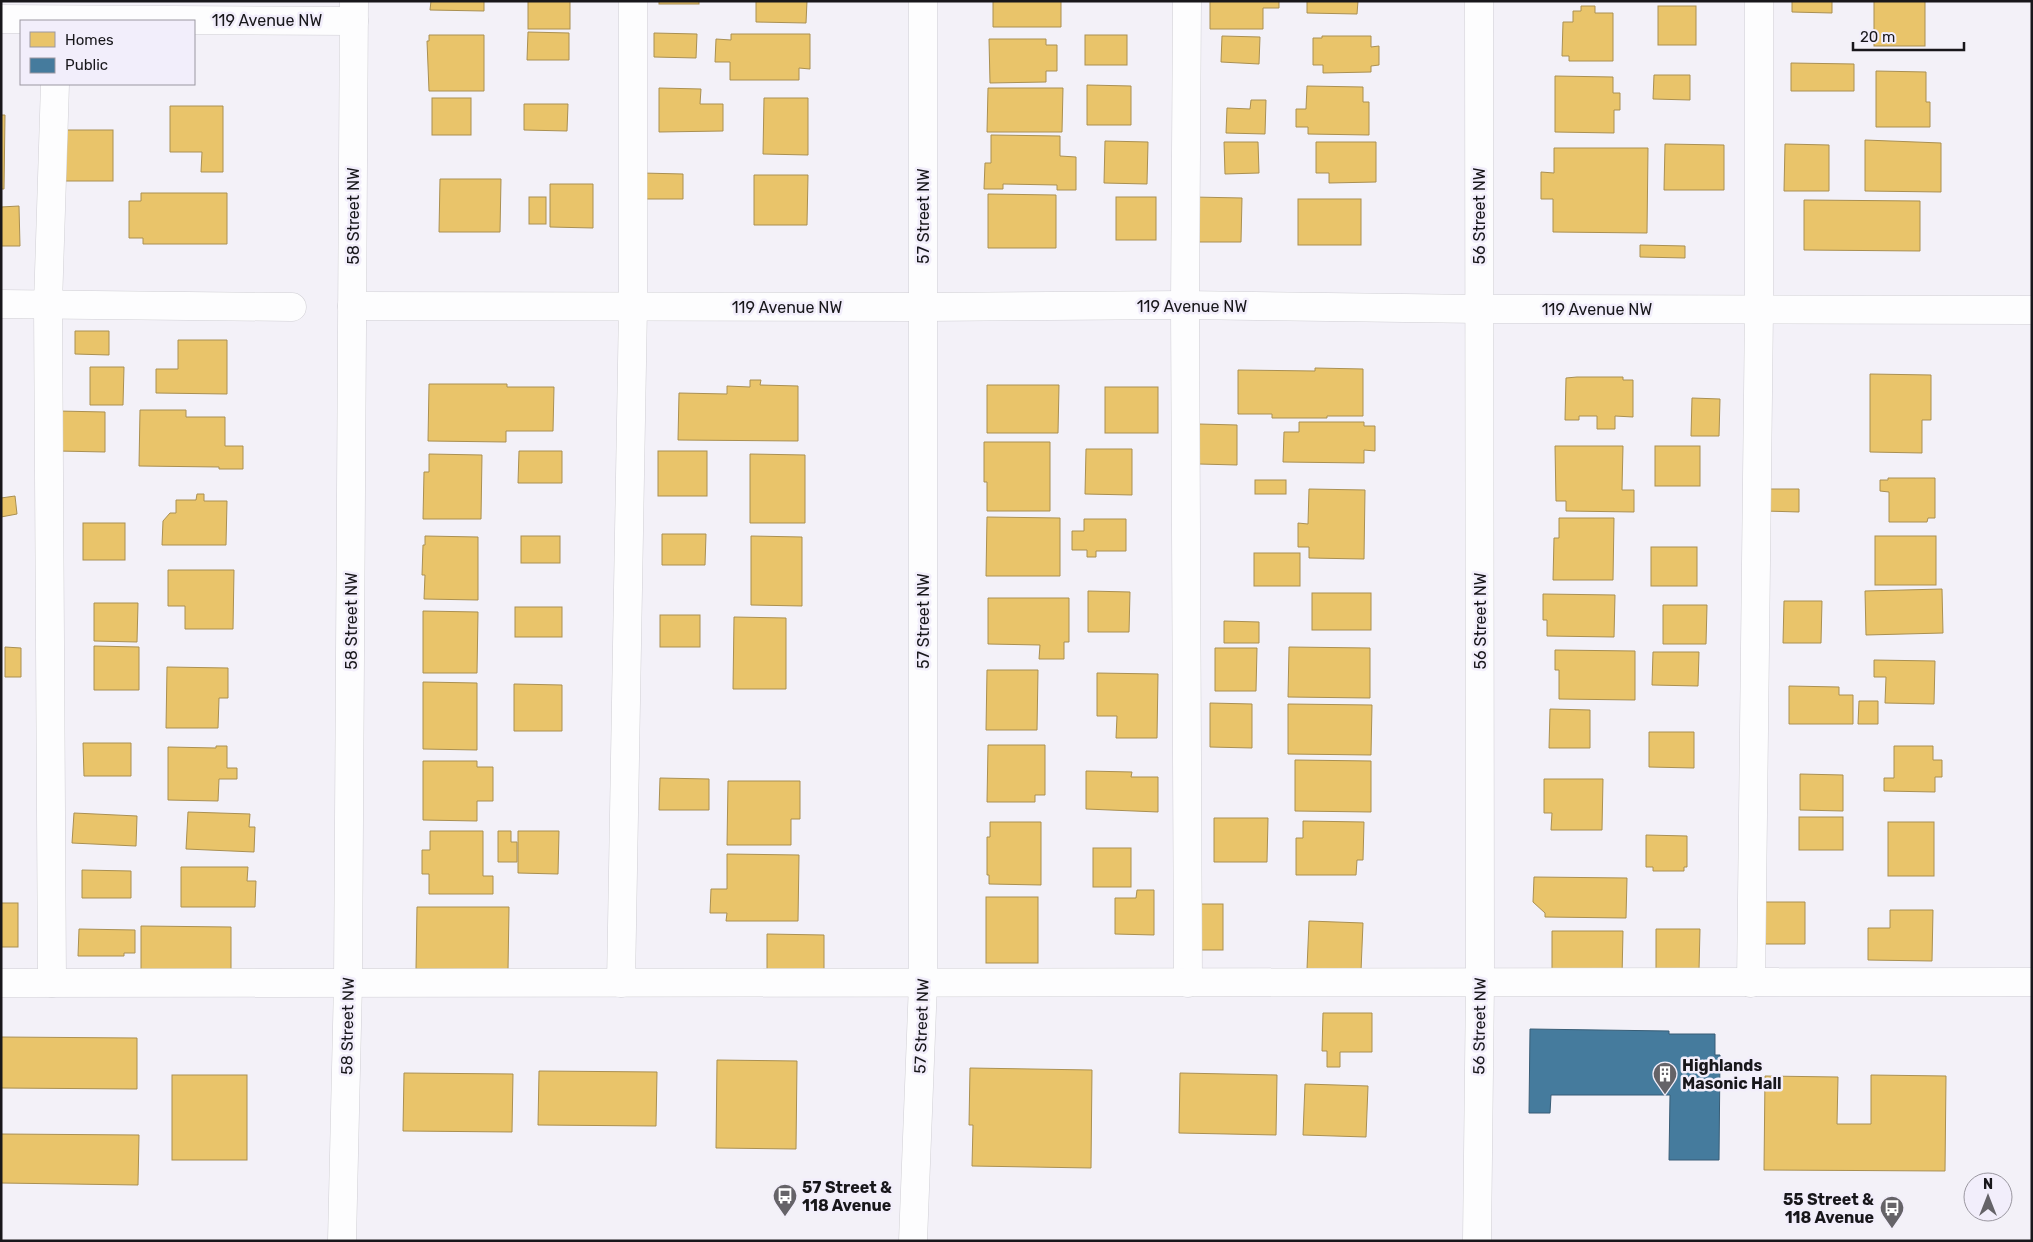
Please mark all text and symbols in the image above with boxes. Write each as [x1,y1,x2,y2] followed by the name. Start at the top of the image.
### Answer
[212,11,322,30] street label: 119 Avenue NW
[20,20,195,85] legend
[1853,20,1964,52] scale bar
[1860,28,1895,46] text: 20 m
[65,31,114,49] text: Homes
[65,56,108,74] text: Public
[344,167,363,265] street label: 58 Street NW
[1470,167,1489,265] street label: 56 Street NW
[914,168,933,264] street label: 57 Street NW
[1137,297,1247,316] street label: 119 Avenue NW
[732,298,842,317] street label: 119 Avenue NW
[1542,300,1652,319] street label: 119 Avenue NW
[342,572,361,670] street label: 58 Street NW
[1471,572,1490,670] street label: 56 Street NW
[914,573,933,669] street label: 57 Street NW
[337,977,358,1075] street label: 58 Street NW
[1469,977,1490,1075] street label: 56 Street NW
[910,978,933,1074] street label: 57 Street NW
[1682,1056,1782,1093] place label: Highlands Masonic Hall
[1652,1061,1678,1095] building icon: Highlands Masonic Hall
[1963,1172,2013,1222] north arrow
[1983,1176,1993,1193] text: N
[802,1178,892,1215] place label: 57 Street & 118 Avenue
[772,1183,798,1217] bus stop icon: 57 Street & 118 Avenue
[1783,1190,1874,1227] place label: 55 Street & 118 Avenue
[1879,1195,1905,1229] bus stop icon: 55 Street & 118 Avenue

